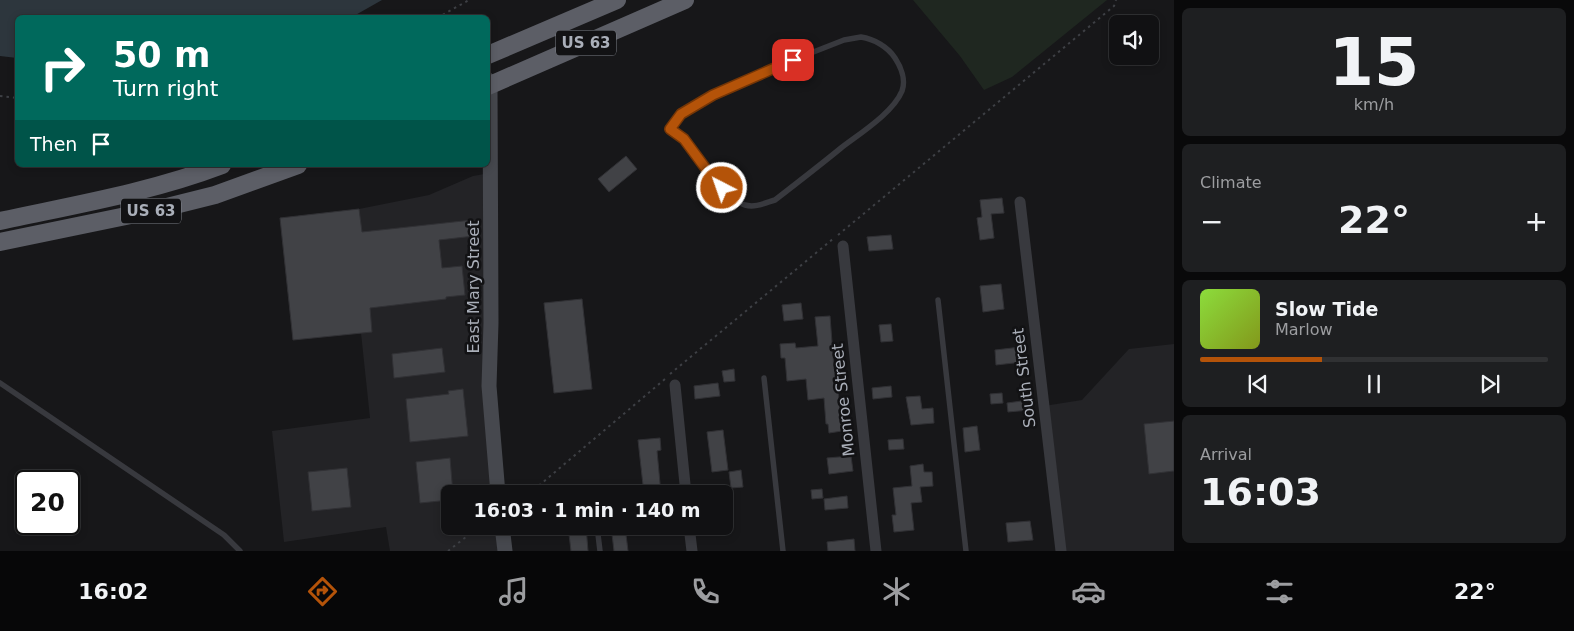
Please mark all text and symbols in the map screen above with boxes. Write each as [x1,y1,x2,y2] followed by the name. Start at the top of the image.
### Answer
[1109,15,1159,65] map controls
[1109,15,1159,65] button: sound
[1329,25,1419,100] text: 15
[556,30,616,56] road number: US 63
[30,35,95,100] icon: right
[113,35,210,75] text: 50 m
[772,39,814,81] pin
[779,46,807,74] icon: arrive
[113,76,218,101] text: Turn right
[1354,95,1394,114] text: km/h
[87,130,115,158] icon: arrive
[30,133,77,155] text: Then
[695,161,747,213] position arrow
[1200,173,1262,192] text: Climate
[121,198,181,224] road number: US 63
[1338,198,1410,242] text: 22°
[1200,205,1223,238] text: −
[1525,205,1548,238] text: +
[464,221,483,353] street label: East Mary Street
[1275,298,1378,320] text: Slow Tide
[1275,320,1333,339] text: Marlow
[1008,327,1040,429] street label: South Street
[828,343,858,457] street label: Monroe Street
[1244,370,1272,398] icon: previous
[1360,370,1388,398] icon: pause
[1476,370,1504,398] icon: next
[1200,445,1252,464] text: Arrival
[15,470,80,535] speed limit sign: 20
[1200,470,1321,514] text: 16:03
[473,499,701,521] text: 16:03 · 1 min · 140 m
[305,574,340,609] icon: directions
[496,574,531,609] icon: music
[688,574,723,609] icon: phone
[879,574,914,609] icon: climate
[1071,574,1106,609] icon: car
[1262,574,1297,609] icon: filters
[78,579,148,604] text: 16:02
[1454,579,1496,604] text: 22°

